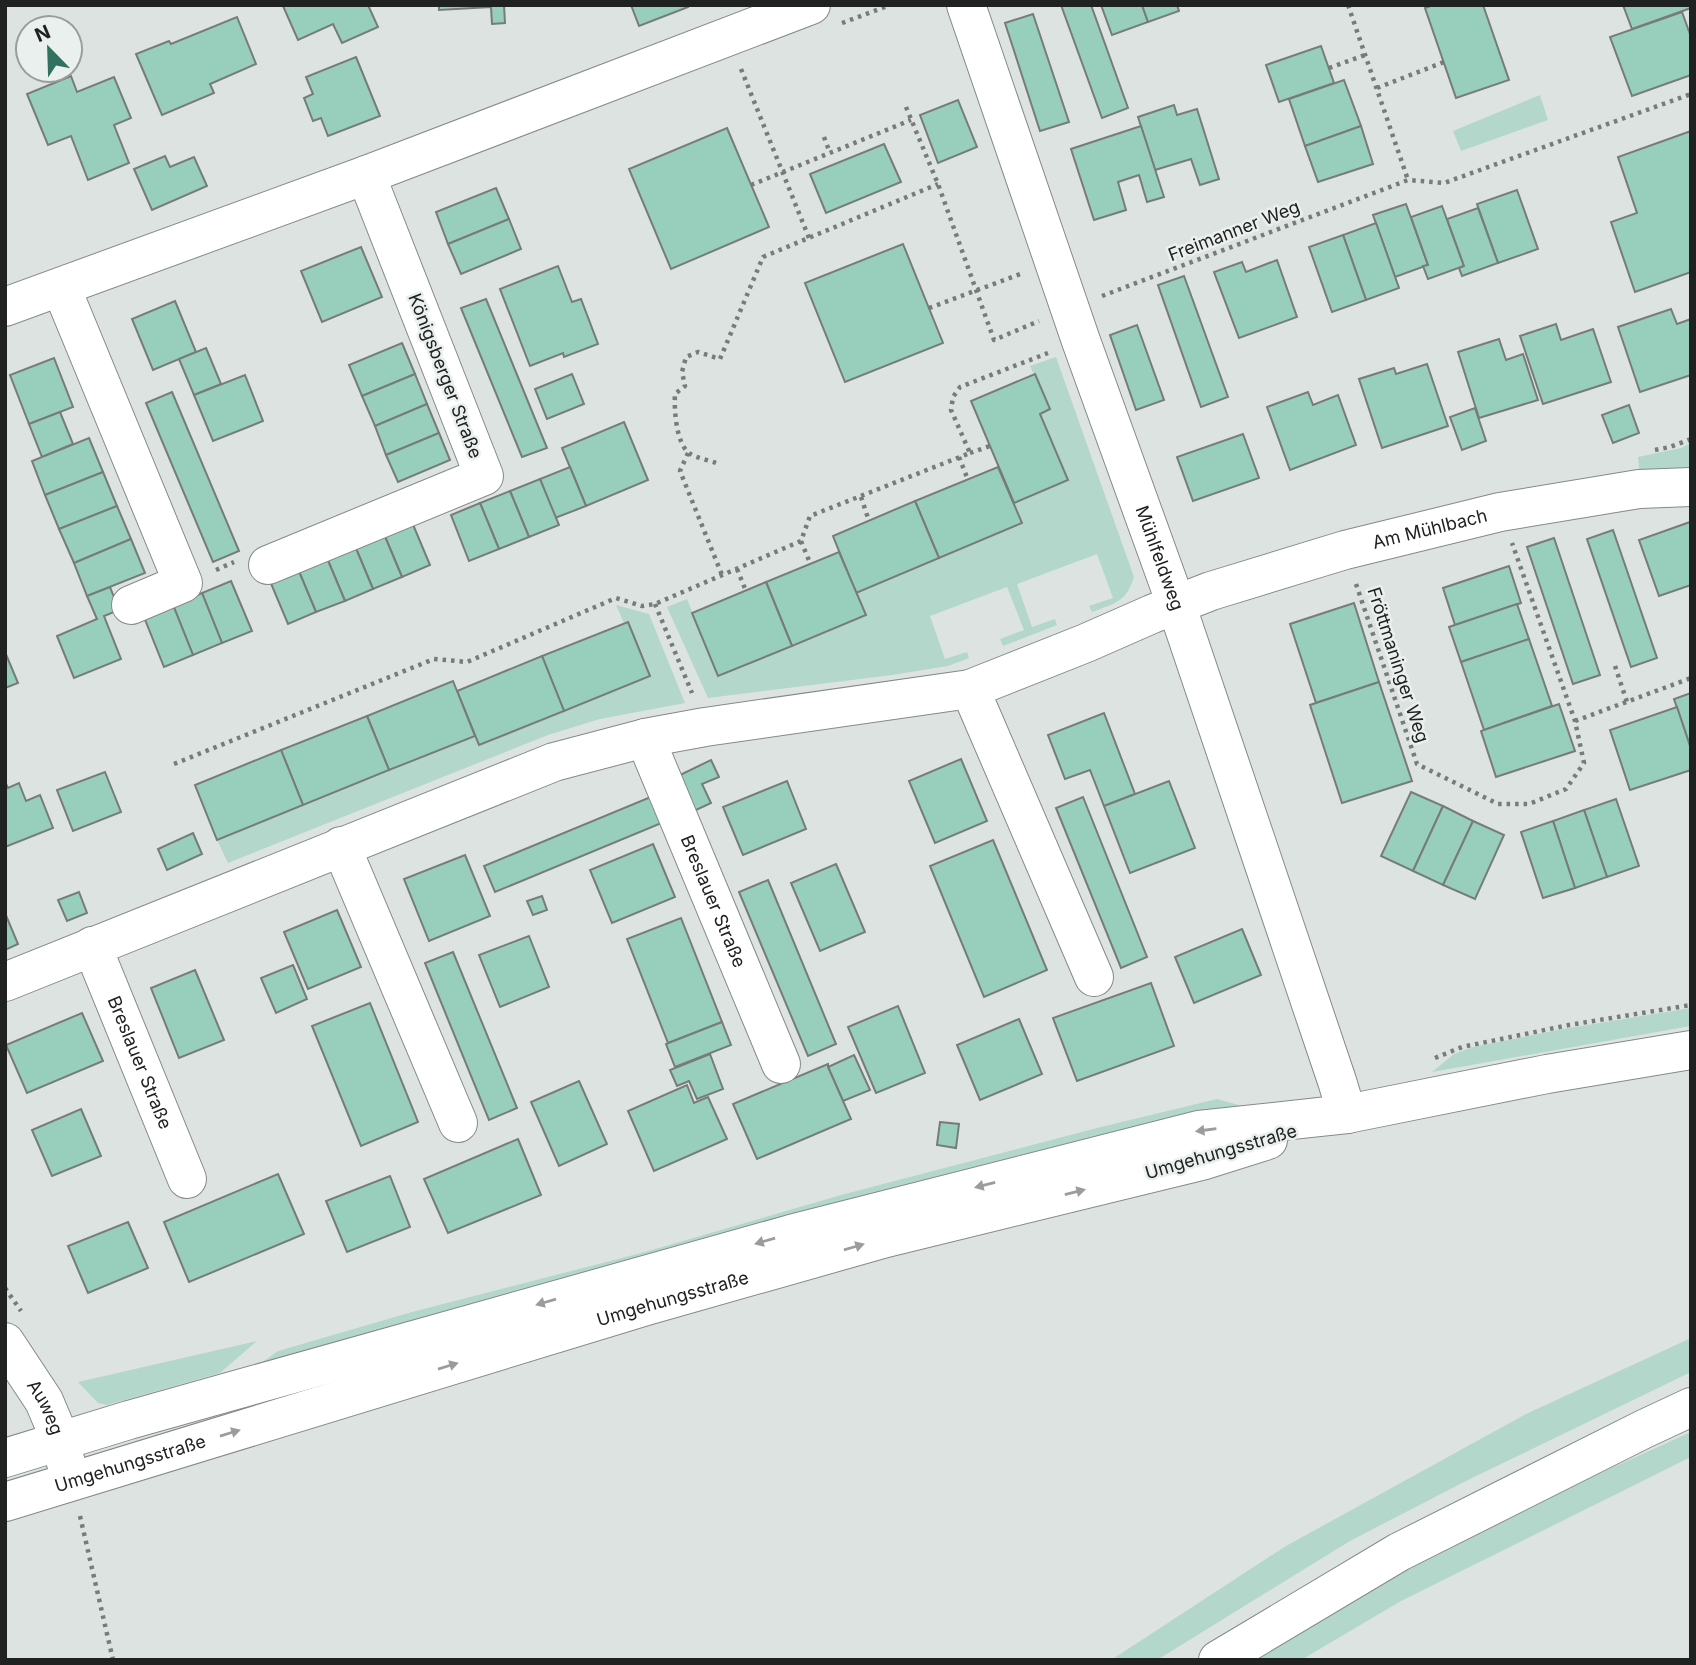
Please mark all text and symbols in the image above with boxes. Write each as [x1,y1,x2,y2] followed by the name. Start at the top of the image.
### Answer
[14,14,84,84] north arrow
[31,20,54,47] text: N
[1165,196,1303,265] street label: Freimanner Weg
[404,290,487,461] street label: Königsberger Straße
[1131,503,1188,613] street label: Mühlfeldweg
[1370,505,1489,553] street label: Am Mühlbach
[1363,585,1433,745] street label: Fröttmaninger Weg
[677,832,751,971] street label: Breslauer Straße
[104,993,177,1132] street label: Breslauer Straße
[1142,1120,1299,1183] street label: Umgehungsstraße
[1195,1125,1217,1136] one-way arrow
[974,1180,996,1191] one-way arrow
[1064,1186,1086,1197] one-way arrow
[754,1237,775,1247] one-way arrow
[843,1241,865,1252] one-way arrow
[594,1266,751,1330] street label: Umgehungsstraße
[535,1297,557,1308] one-way arrow
[438,1361,459,1371] one-way arrow
[23,1376,68,1437] street label: Auweg
[220,1427,241,1437] one-way arrow
[52,1430,208,1496] street label: Umgehungsstraße

